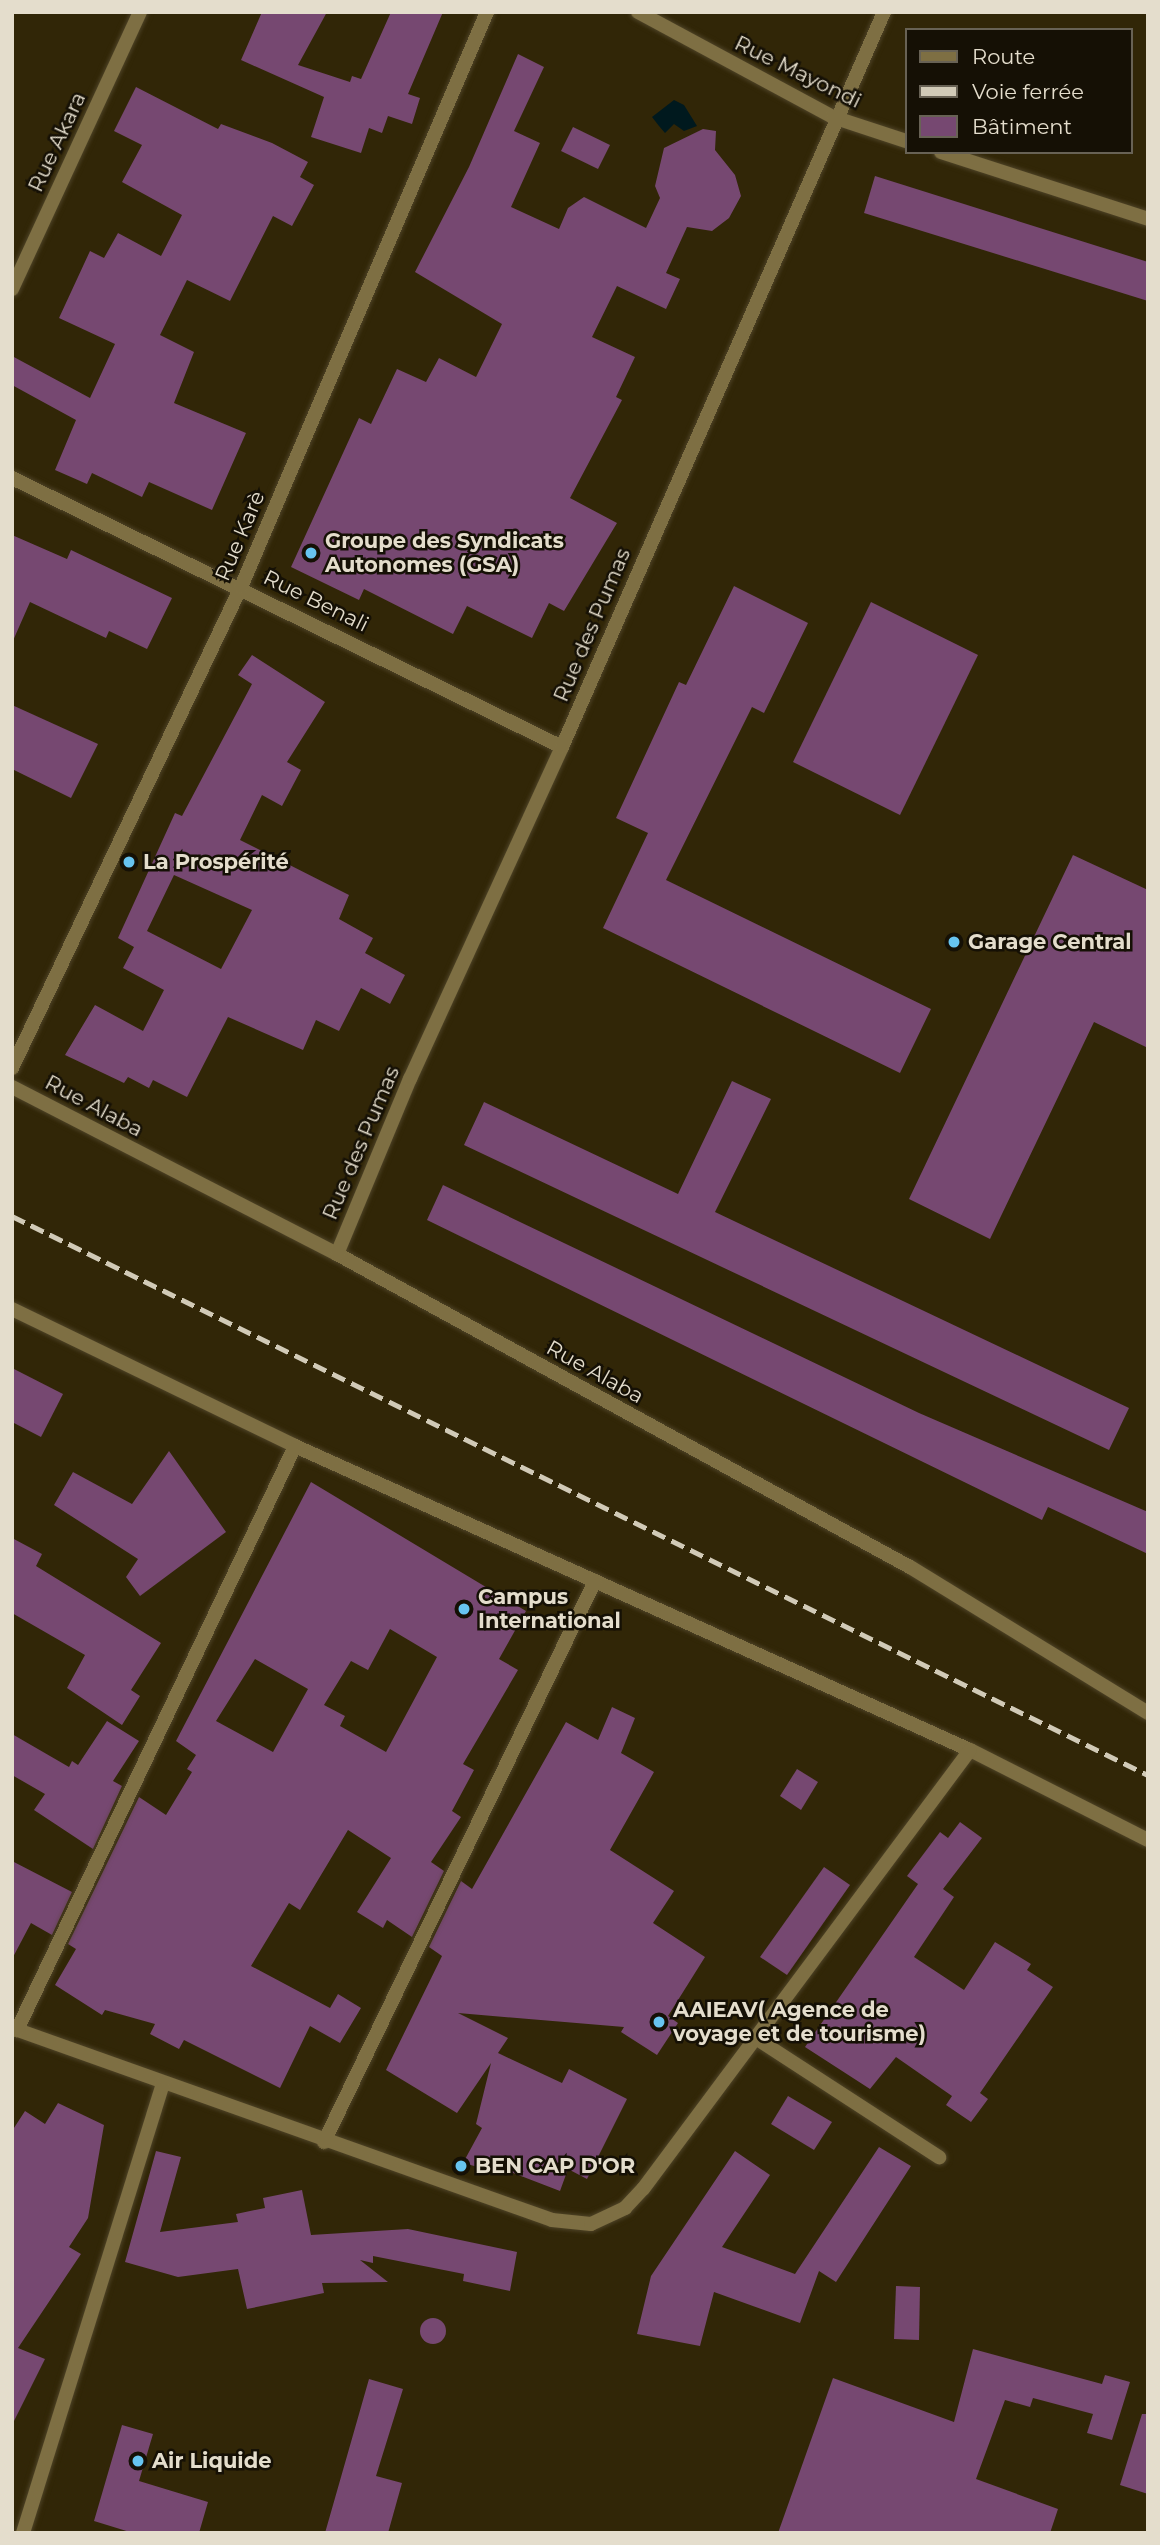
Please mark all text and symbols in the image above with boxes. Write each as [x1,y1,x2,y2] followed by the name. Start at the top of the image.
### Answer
[904,28,1132,154] legend
[731,30,865,114] street label: Rue Mayondi
[972,44,1035,69] text: Route
[972,79,1084,104] text: Voie ferrée
[23,88,91,196] street label: Rue Akara
[972,114,1072,139] text: Bâtiment
[210,487,270,585] street label: Rue Karè
[325,528,564,578] place label: Groupe des Syndicats Autonomes (GSA)
[548,544,636,706] street label: Rue des Pumas
[303,545,319,561] marker: Groupe des Syndicats Autonomes (GSA)
[259,565,373,637] street label: Rue Benali
[143,849,289,875] place label: La Prospérité
[121,854,137,870] marker: La Prospérité
[968,929,1132,955] place label: Garage Central
[946,934,962,950] marker: Garage Central
[317,1062,405,1224] street label: Rue des Pumas
[41,1070,147,1142] street label: Rue Alaba
[542,1335,648,1409] street label: Rue Alaba
[478,1584,621,1634] place label: Campus International
[456,1601,472,1617] marker: Campus International
[673,1997,926,2047] place label: AAIEAV( Agence de voyage et de tourisme)
[651,2014,667,2030] marker: AAIEAV( Agence de voyage et de tourisme)
[475,2153,635,2179] place label: BEN CAP D'OR
[453,2158,469,2174] marker: BEN CAP D'OR
[152,2448,271,2474] place label: Air Liquide
[130,2453,146,2469] marker: Air Liquide

